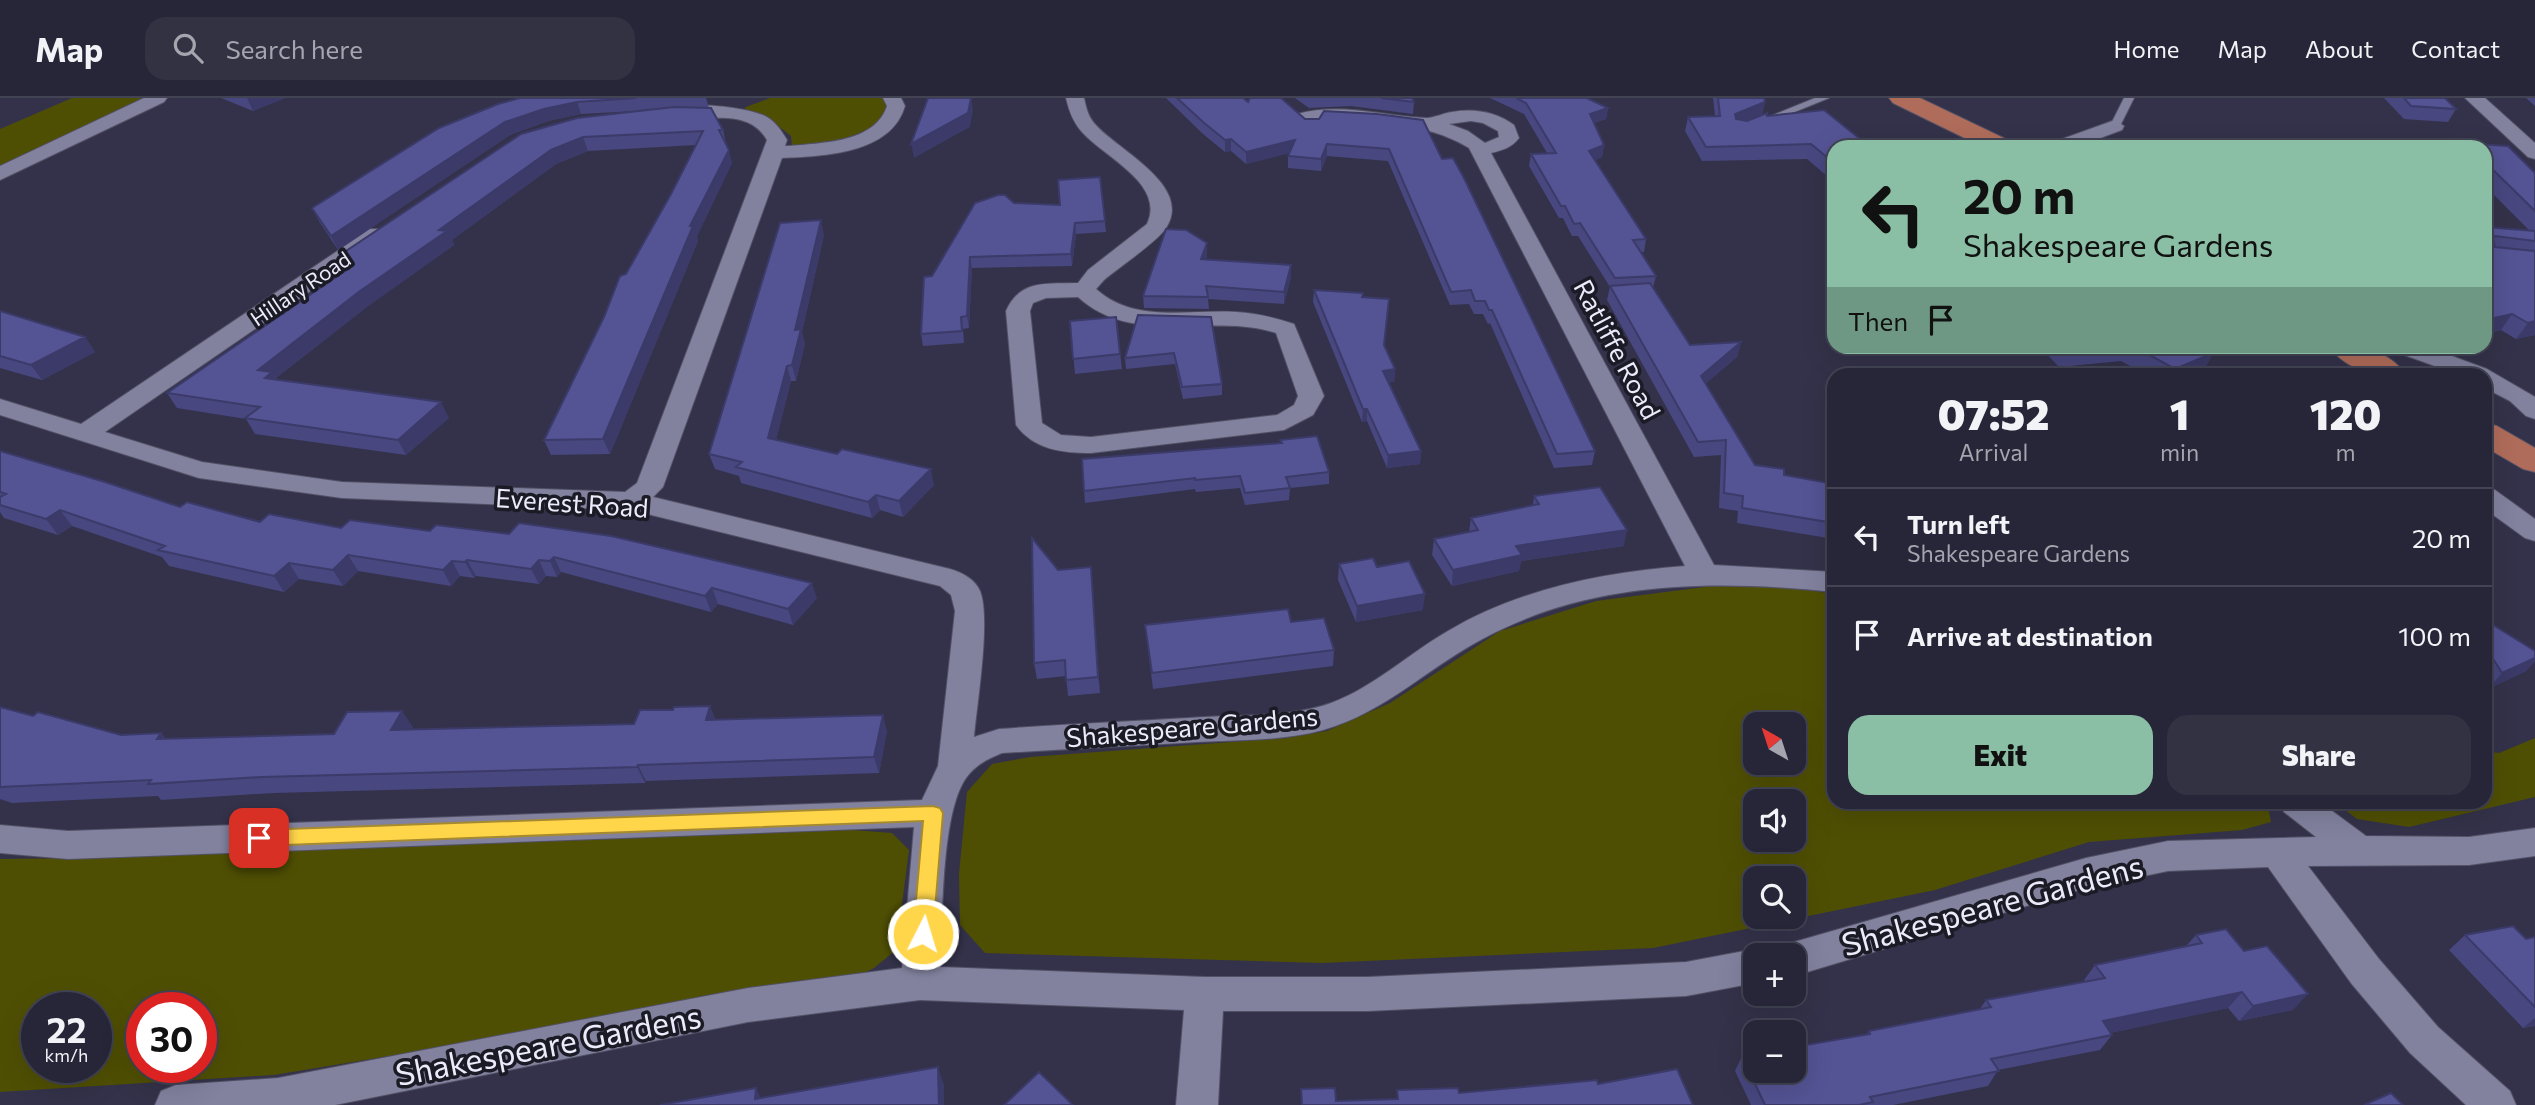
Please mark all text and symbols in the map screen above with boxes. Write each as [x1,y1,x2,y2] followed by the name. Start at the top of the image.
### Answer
[145,17,635,80] search box
[35,28,103,69] text: Map
[169,29,207,67] icon: search
[225,33,363,64] text: Search here
[2114,34,2180,63] text: Home
[2218,34,2267,63] text: Map
[2305,34,2373,63] text: About
[2411,34,2500,63] text: Contact
[1963,164,2075,224] text: 20 m
[1848,168,1939,259] icon: left
[1963,224,2273,264] text: Shakespeare Gardens
[245,245,355,331] street label: Hillary Road
[1568,274,1668,424] street label: Ratliffe Road
[1922,301,1960,339] icon: arrive
[1848,305,1908,336] text: Then
[1938,387,2050,439] text: 07:52
[2170,387,2189,439] text: 1
[2310,387,2381,439] text: 120
[1959,438,2028,466] text: Arrival
[2160,438,2199,466] text: min
[2336,438,2356,466] text: m
[494,481,650,523] street label: Everest Road
[1907,508,2010,539] text: Turn left
[1848,518,1886,556] icon: left
[2412,522,2471,553] text: 20 m
[1907,539,2130,567] text: Shakespeare Gardens
[1848,616,1886,654] icon: arrive
[1907,620,2153,651] text: Arrive at destination
[2398,620,2471,651] text: 100 m
[1065,700,1319,752] street label: Shakespeare Gardens
[1743,712,1806,775] north arrow
[1743,712,1806,1083] map controls
[1848,715,2153,795] button: Exit
[2167,715,2471,795] button: Share
[1743,789,1806,852] button: sound
[229,808,289,868] pin
[240,819,278,857] icon: arrive
[1837,845,2147,963] street label: Shakespeare Gardens
[1743,866,1806,929] button: search
[886,897,960,971] position arrow
[1743,943,1806,1006] button: +
[126,992,217,1083] speed limit sign: 30
[392,995,704,1093] street label: Shakespeare Gardens
[47,1007,86,1050] text: 22
[1743,1020,1806,1083] button: −
[45,1044,88,1066] text: km/h

